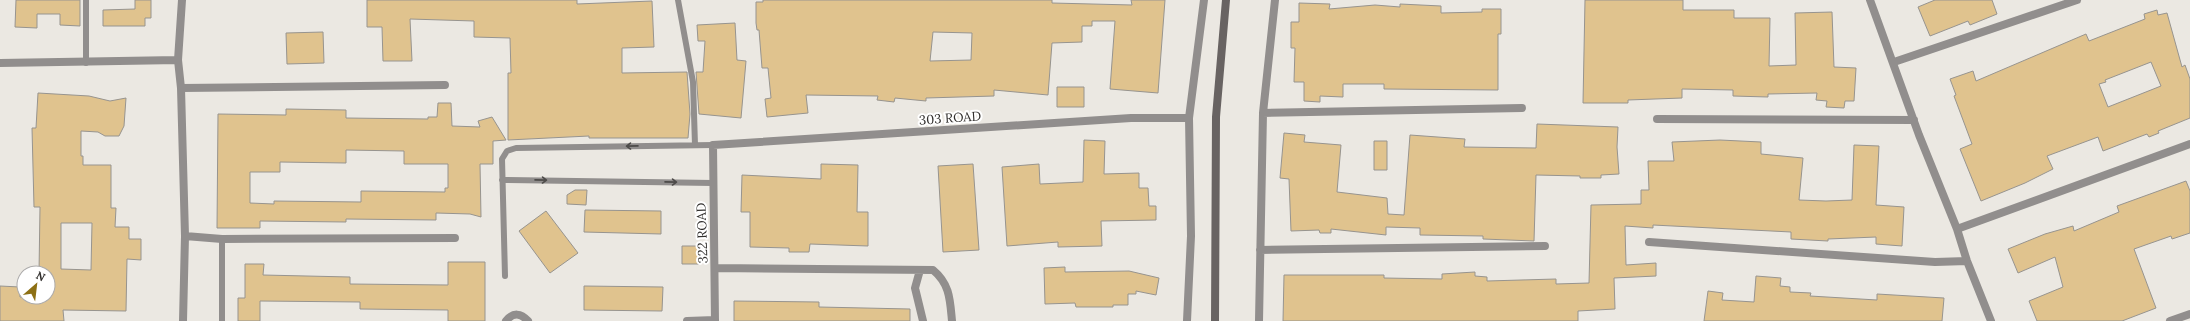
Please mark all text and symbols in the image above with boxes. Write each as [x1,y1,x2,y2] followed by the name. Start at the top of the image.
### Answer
[918,107,982,129] street label: 303 ROAD
[626,142,639,150] one-way arrow
[534,177,547,184] one-way arrow
[664,179,677,186] one-way arrow
[692,202,712,264] street label: 322 ROAD
[16,265,56,305] north arrow
[34,268,48,285] text: N

